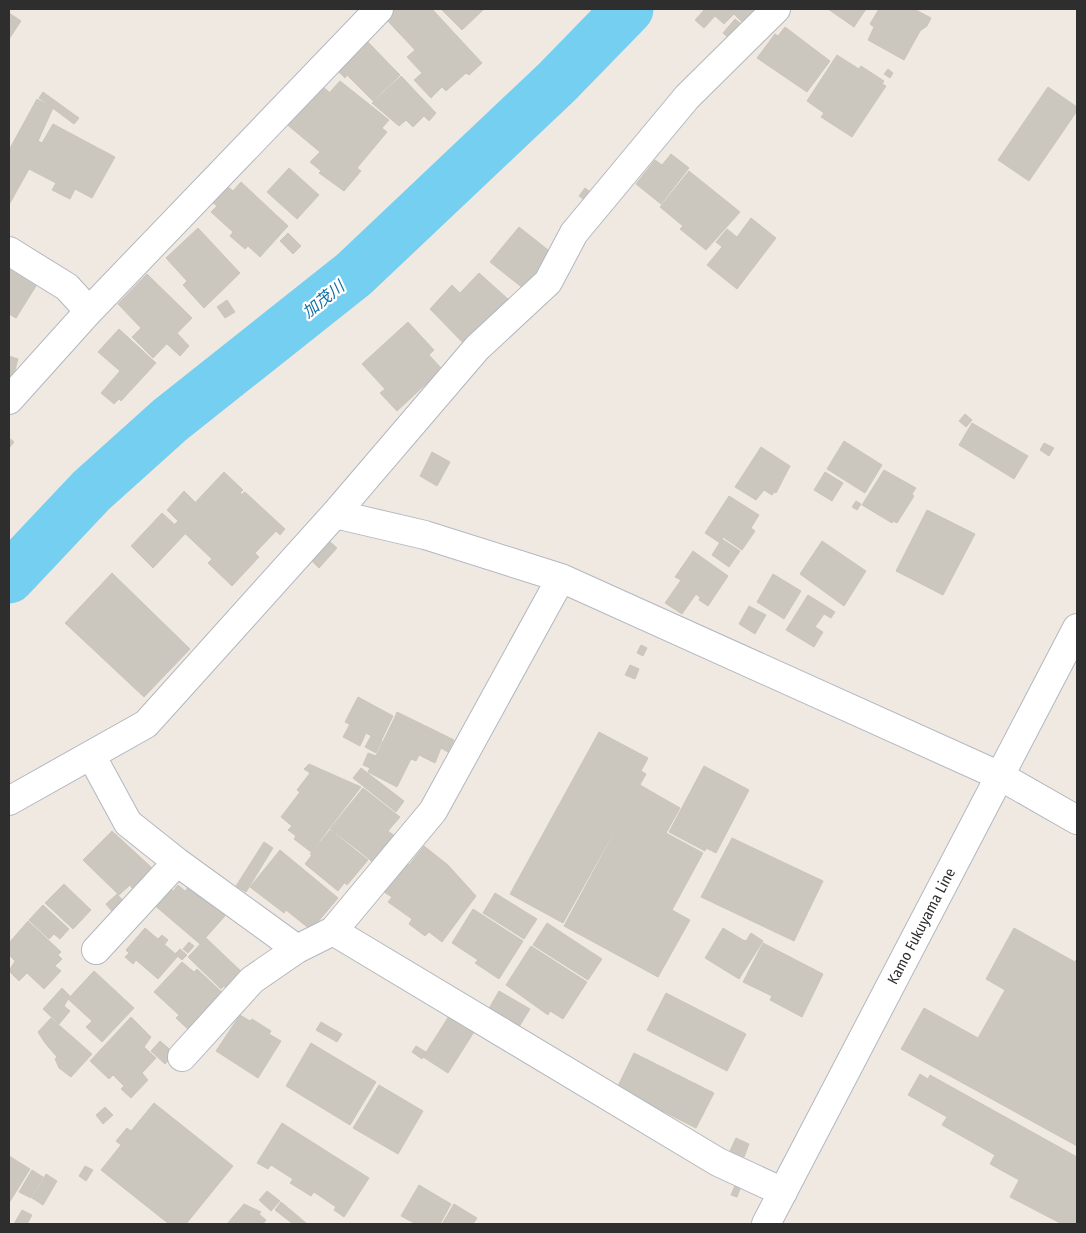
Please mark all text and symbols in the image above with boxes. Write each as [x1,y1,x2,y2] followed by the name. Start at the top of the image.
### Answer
[299,276,349,322] water label: 加茂川
[884,865,959,987] street label: Kamo Fukuyama Line

